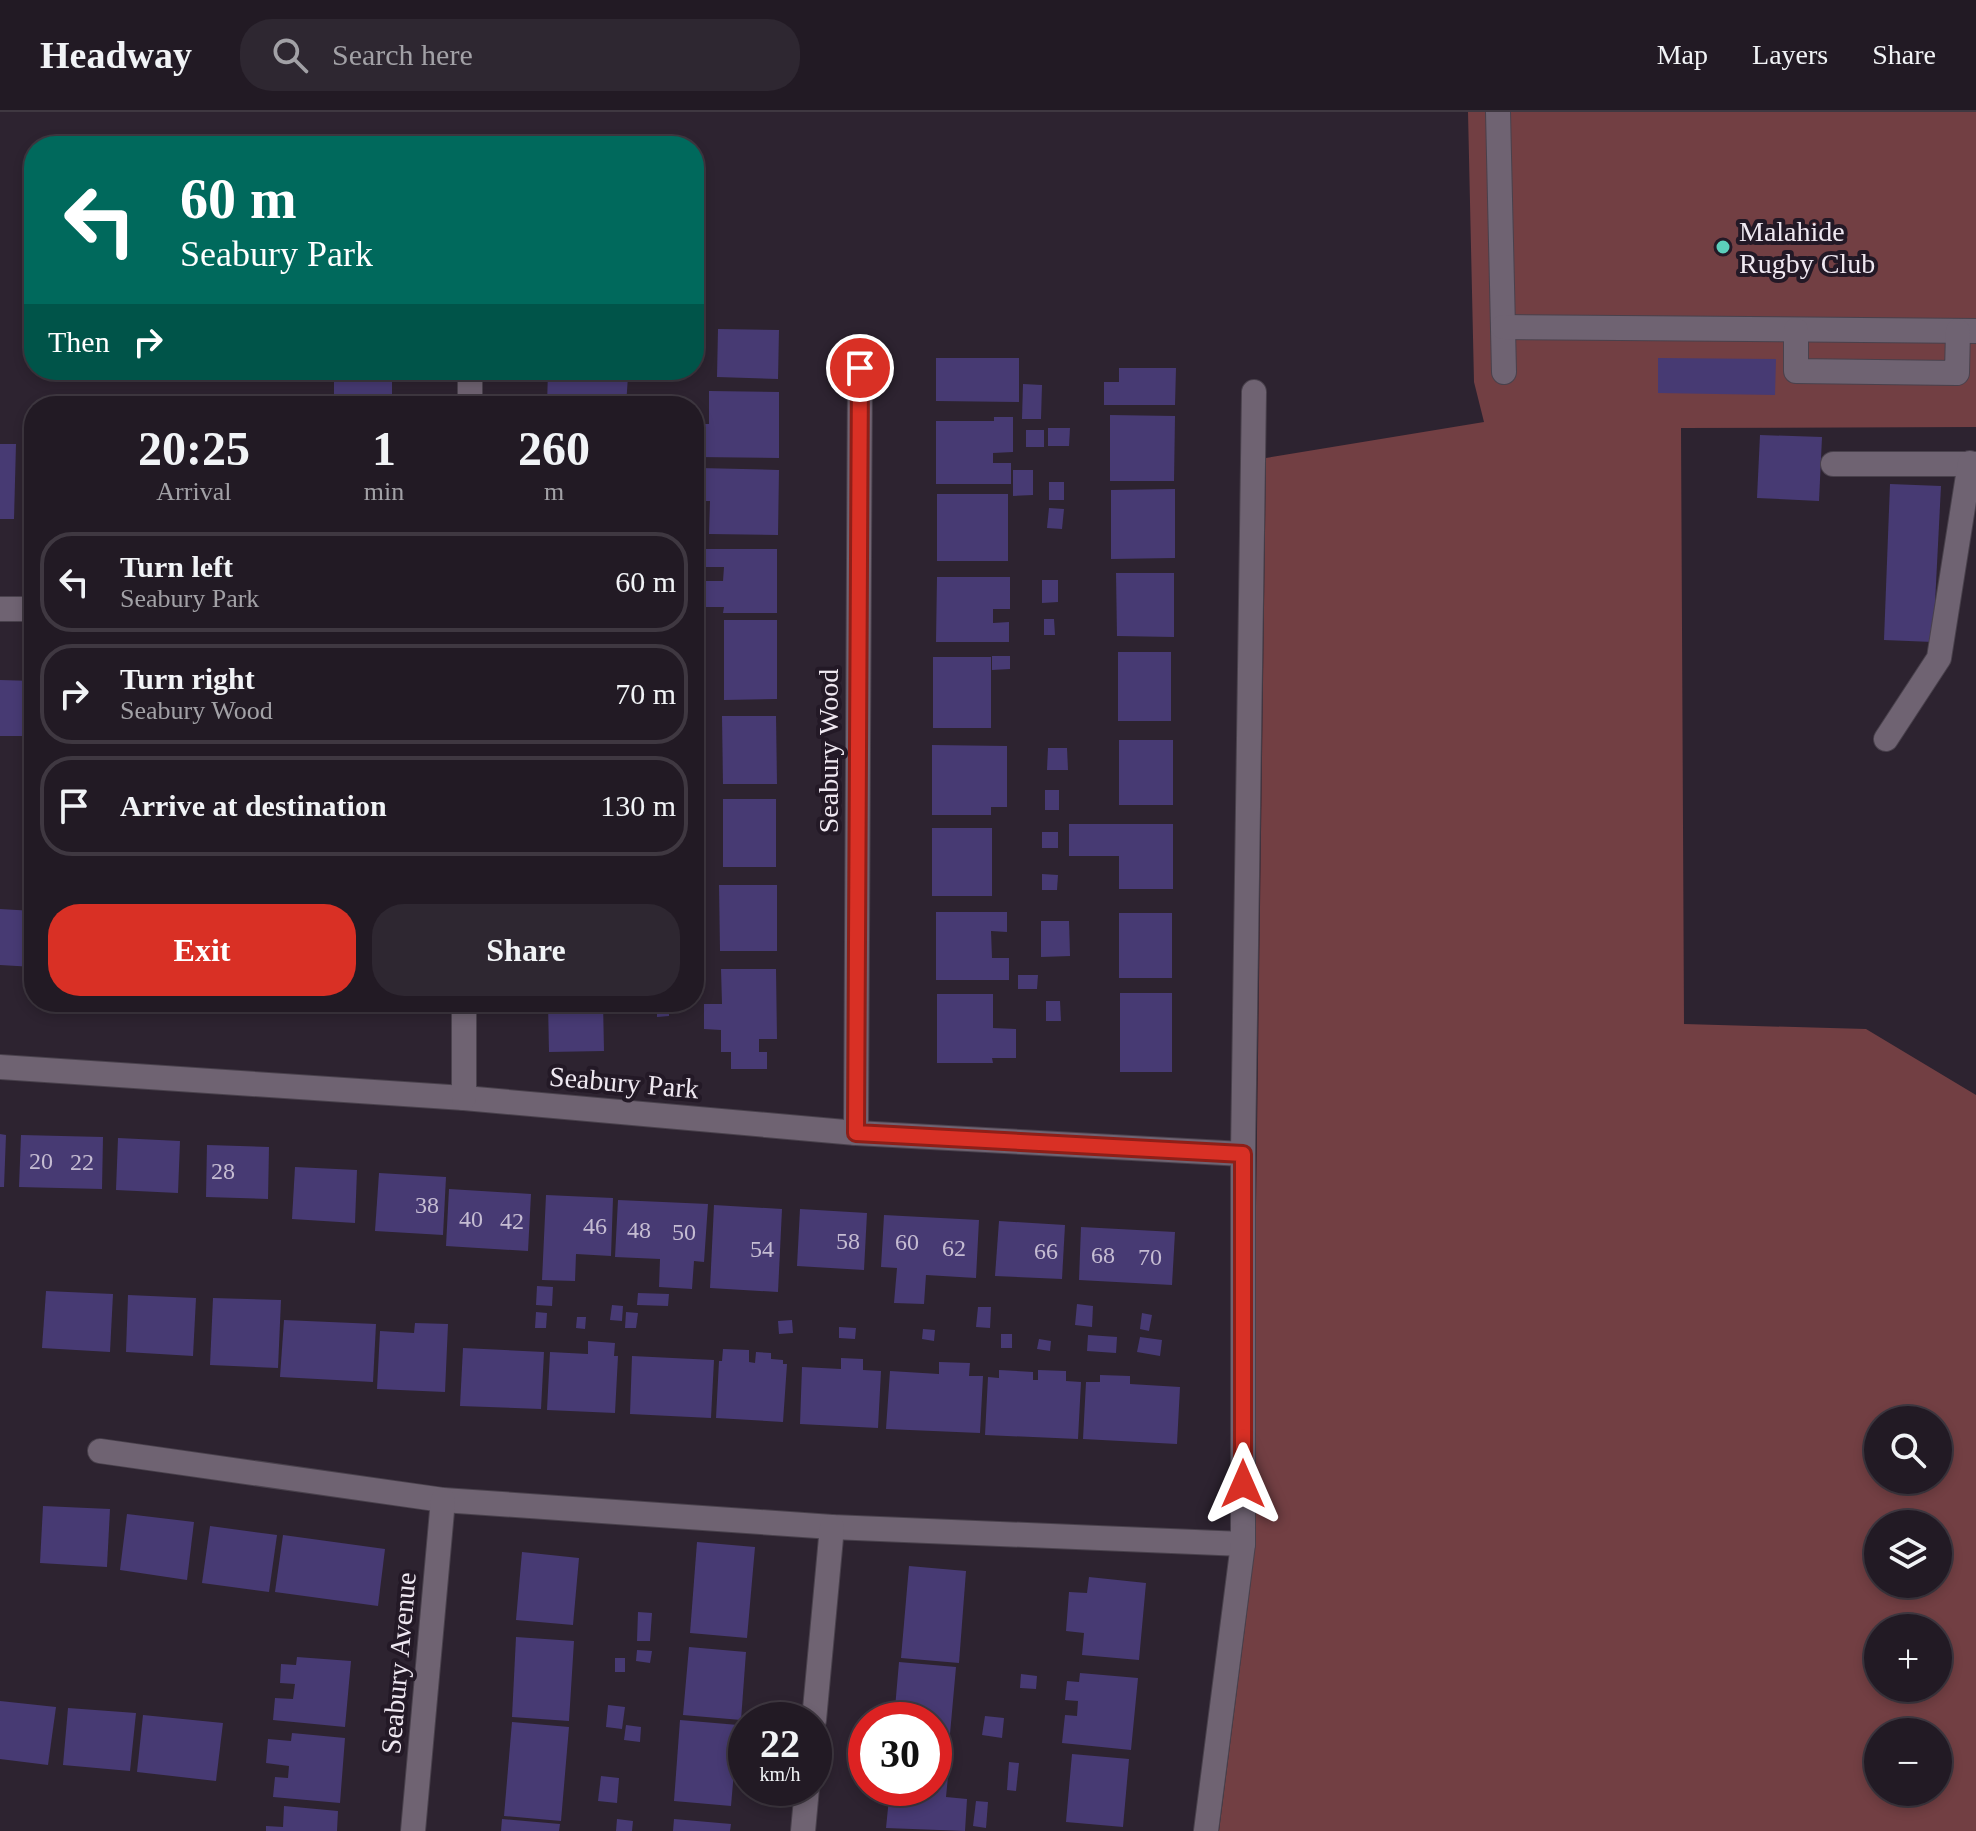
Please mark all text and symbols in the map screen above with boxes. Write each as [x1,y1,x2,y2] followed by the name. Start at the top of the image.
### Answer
[240,19,800,91] search box
[268,33,312,77] icon: search
[40,34,192,76] text: Headway
[332,38,473,71] text: Search here
[1657,39,1708,70] text: Map
[1752,39,1828,70] text: Layers
[1872,39,1936,70] text: Share
[48,168,152,272] icon: left
[180,168,297,230] text: 60 m
[1739,216,1875,279] place label: Malahide Rugby Club
[180,234,373,274] text: Seabury Park
[1714,238,1732,256] marker: Malahide Rugby Club
[126,320,170,364] icon: right
[48,325,110,358] text: Then
[826,334,894,402] pin
[838,346,882,390] icon: arrive
[138,422,250,475] text: 20:25
[372,422,396,475] text: 1
[518,422,590,475] text: 260
[156,477,231,506] text: Arrival
[364,477,404,506] text: min
[544,477,564,506] text: m
[120,550,233,583] text: Turn left
[52,560,96,604] icon: left
[615,565,676,598] text: 60 m
[120,584,259,613] text: Seabury Park
[120,662,255,695] text: Turn right
[813,669,844,833] street label: Seabury Wood
[52,672,96,716] icon: right
[615,677,676,710] text: 70 m
[120,696,273,725] text: Seabury Wood
[52,784,96,828] icon: arrive
[120,789,387,822] text: Arrive at destination
[600,789,676,822] text: 130 m
[48,904,356,996] button: Exit
[372,904,680,996] button: Share
[548,1061,700,1104] street label: Seabury Park
[29,1148,53,1174] house number: 20
[70,1149,94,1175] house number: 22
[211,1158,235,1184] house number: 28
[415,1192,439,1218] house number: 38
[459,1206,483,1232] house number: 40
[500,1208,524,1234] house number: 42
[583,1213,607,1239] house number: 46
[627,1217,651,1243] house number: 48
[672,1219,696,1245] house number: 50
[836,1228,860,1254] house number: 58
[895,1229,919,1255] house number: 60
[942,1235,966,1261] house number: 62
[750,1236,774,1262] house number: 54
[1034,1238,1058,1264] house number: 66
[1091,1242,1115,1268] house number: 68
[1138,1244,1162,1270] house number: 70
[1864,1406,1952,1806] map controls
[1864,1406,1952,1494] button: search
[1201,1442,1285,1526] position arrow
[1864,1510,1952,1598] button: layers
[375,1571,422,1755] street label: Seabury Avenue
[1864,1614,1952,1702] button: +
[848,1702,952,1806] speed limit sign: 30
[1864,1718,1952,1806] button: −
[760,1721,800,1766] text: 22
[759,1763,801,1785] text: km/h

